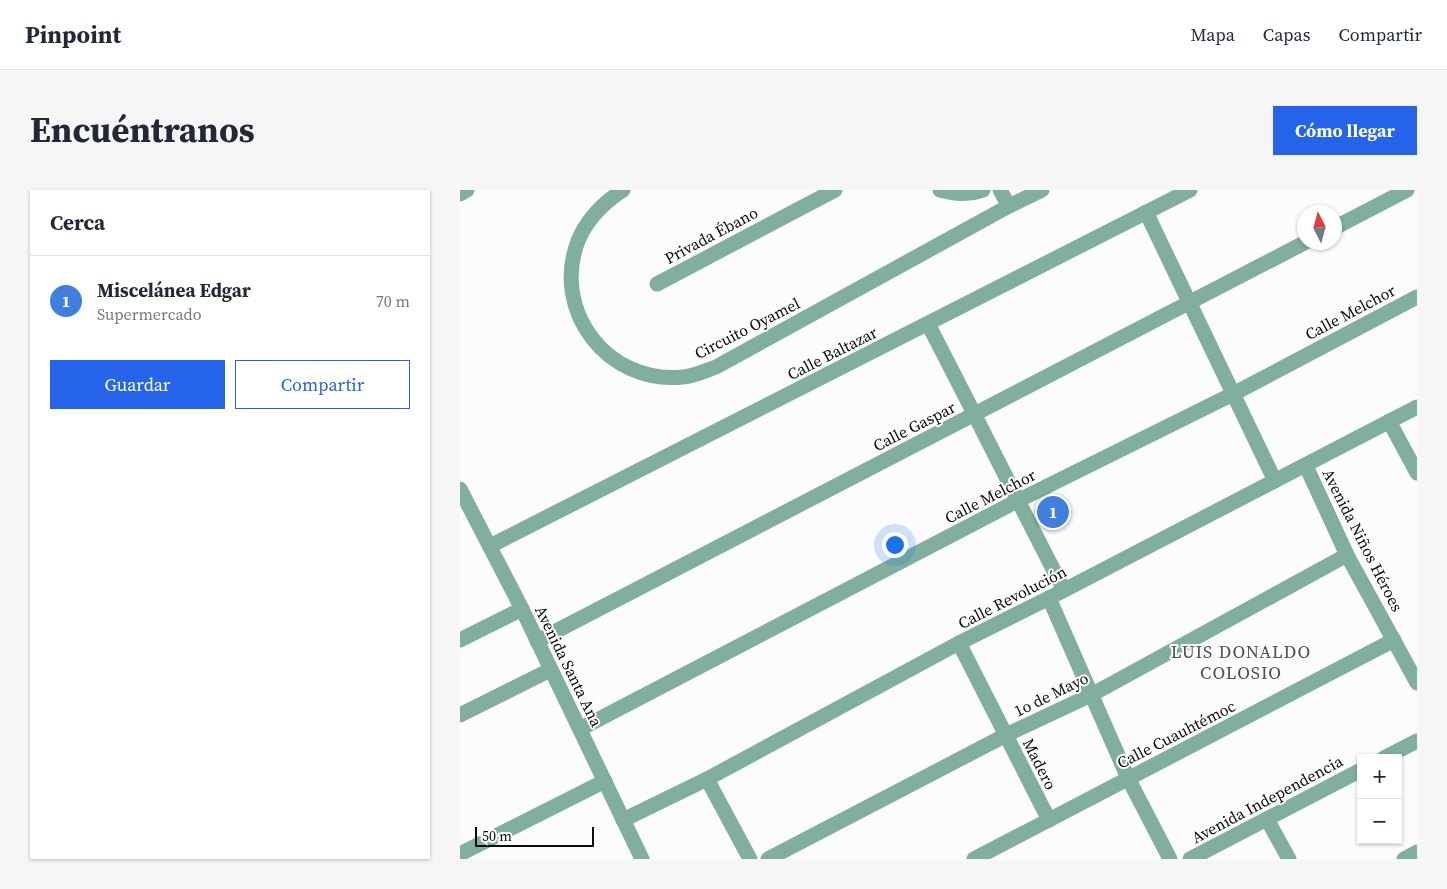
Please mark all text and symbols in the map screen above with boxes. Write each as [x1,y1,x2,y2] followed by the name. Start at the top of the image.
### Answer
[25,18,121,51] text: Pinpoint
[1190,22,1235,47] text: Mapa
[1263,22,1310,47] text: Capas
[1338,22,1422,47] text: Compartir
[30,106,255,154] text: Encuéntranos
[1273,106,1417,155] button: Cómo llegar
[660,201,762,269] street label: Privada Ébano
[1297,205,1342,250] north arrow
[50,208,105,237] text: Cerca
[97,277,251,303] text: Miscelánea Edgar
[1301,279,1399,345] street label: Calle Melchor
[62,290,70,312] text: 1
[376,290,410,312] text: 70 m
[691,292,804,364] street label: Circuito Oyamel
[97,303,201,325] text: Supermercado
[783,321,881,385] street label: Calle Baltazar
[50,360,225,409] button: Guardar
[235,360,410,409] button: Compartir
[869,396,959,456] street label: Calle Gaspar
[941,464,1039,528] street label: Calle Melchor
[1317,465,1409,615] street label: Avenida Niños Héroes
[1037,493,1069,531] pin: 1
[882,532,908,558] your location
[954,560,1070,634] street label: Calle Revolución
[530,602,608,731] street label: Avenida Santa Ana
[1171,639,1311,685] district label: LUIS DONALDO COLOSIO
[1010,666,1092,721] street label: 1o de Mayo
[1113,695,1239,773] street label: Calle Cuauhtémoc
[1018,735,1062,794] street label: Madero
[1188,749,1347,848] street label: Avenida Independencia
[1357,754,1402,844] map controls
[1357,754,1402,799] button: +
[1357,799,1402,844] button: −
[475,824,594,847] scale bar
[482,826,512,846] text: 50 m

